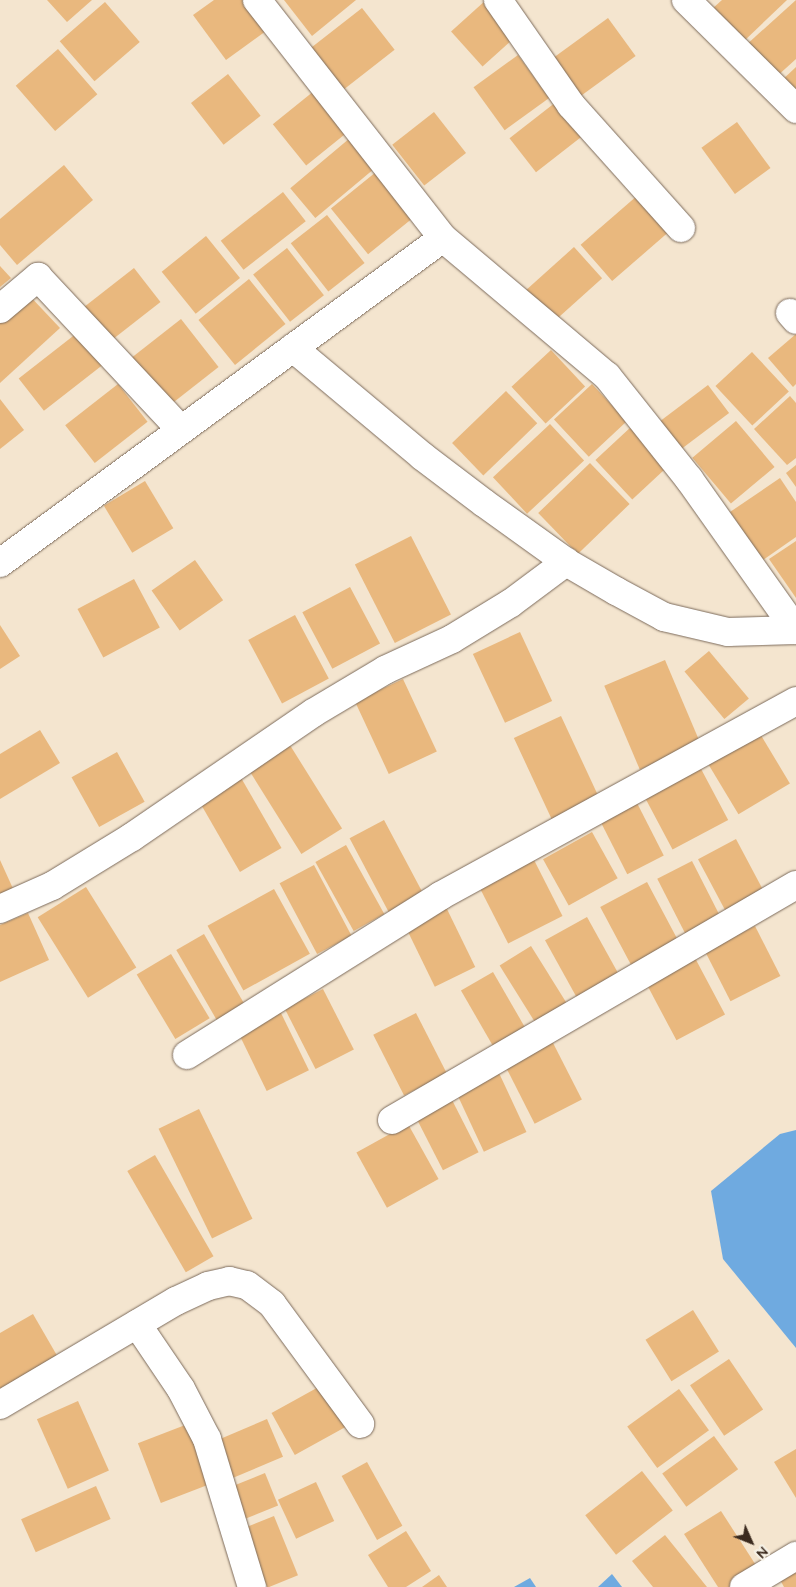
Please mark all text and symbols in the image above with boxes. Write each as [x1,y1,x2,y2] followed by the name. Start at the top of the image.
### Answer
[726,1517,776,1567] north arrow
[752,1542,772,1563] text: N

